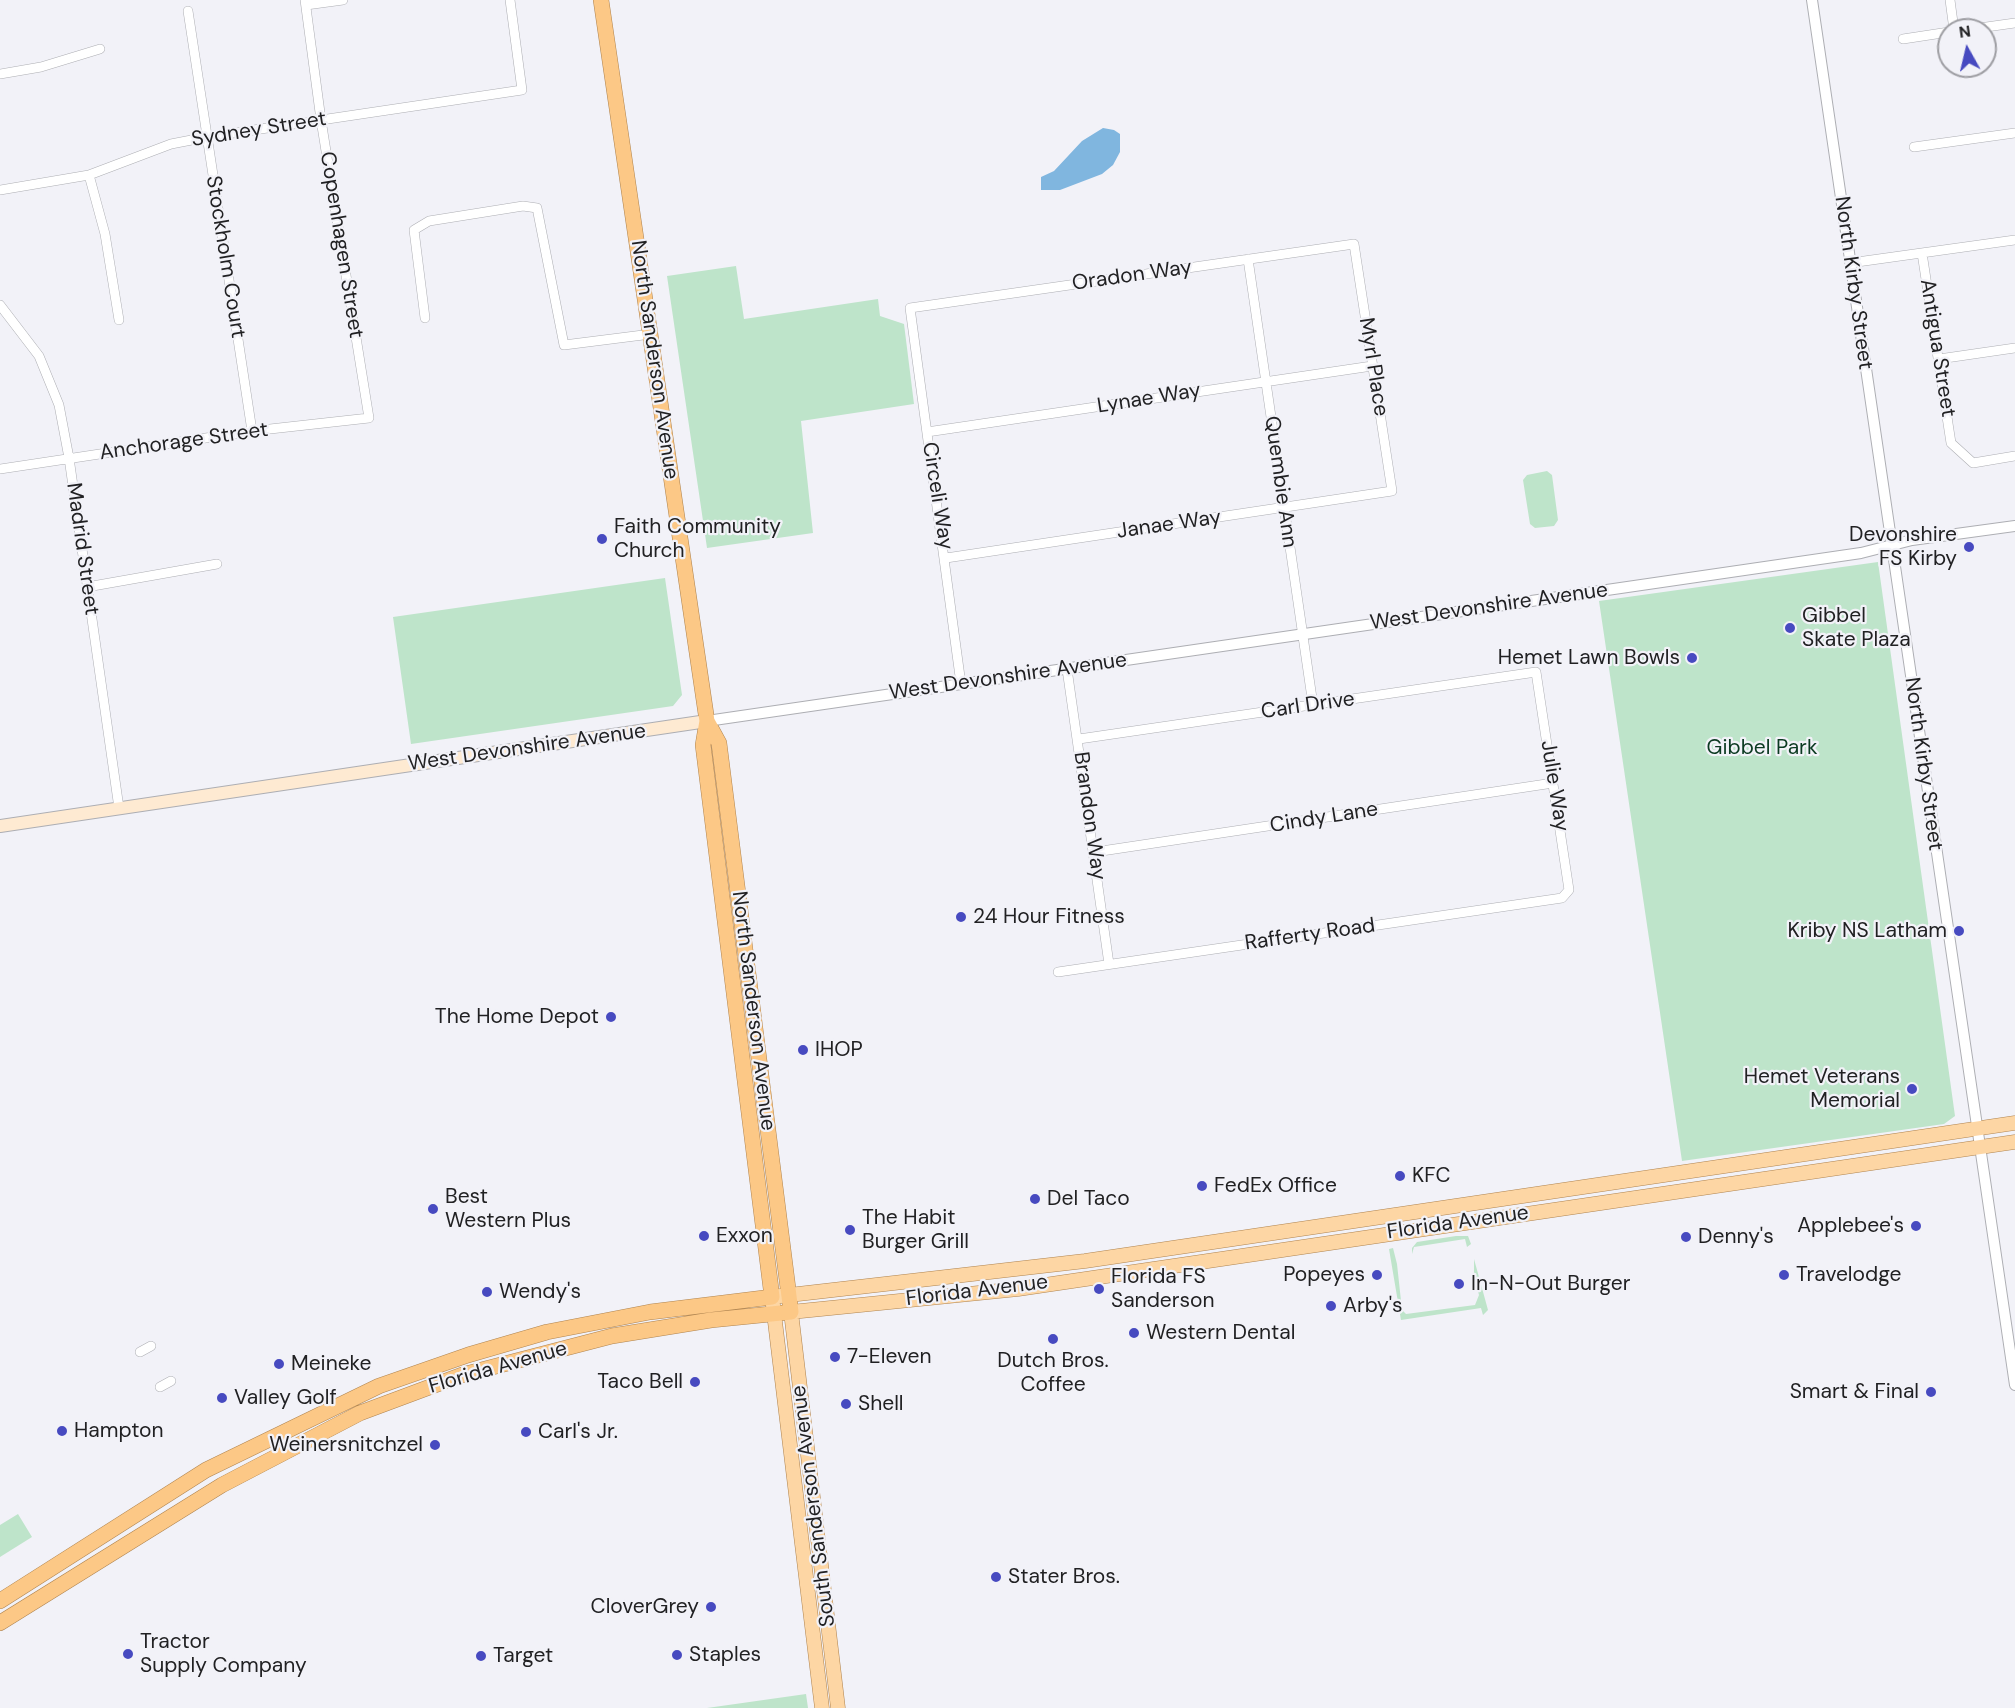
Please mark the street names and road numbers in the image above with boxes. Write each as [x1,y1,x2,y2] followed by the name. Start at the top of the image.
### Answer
[190,107,328,153] street label: Sydney Street
[314,150,368,340] street label: Copenhagen Street
[200,174,250,340] street label: Stockholm Court
[1828,195,1878,371] street label: North Kirby Street
[625,239,683,481] street label: North Sanderson Avenue
[1070,255,1194,297] street label: Oradon Way
[1914,277,1960,419] street label: Antigua Street
[1353,316,1393,418] street label: Myrl Place
[1095,378,1203,420] street label: Lynae Way
[1258,415,1302,549] street label: Quembie Ann
[98,418,270,466] street label: Anchorage Street
[916,440,958,552] street label: Circeli Way
[60,481,104,617] street label: Madrid Street
[1115,505,1223,545] street label: Janae Way
[1368,578,1610,636] street label: West Devonshire Avenue
[887,648,1129,706] street label: West Devonshire Avenue
[1898,676,1948,852] street label: North Kirby Street
[1260,687,1356,725] street label: Carl Drive
[406,719,648,777] street label: West Devonshire Avenue
[1534,739,1574,833] street label: Julie Way
[1068,750,1110,882] street label: Brandon Way
[1268,797,1380,839] street label: Cindy Lane
[726,890,780,1132] street label: North Sanderson Avenue
[1243,913,1377,957] street label: Rafferty Road
[1386,1201,1530,1245] street label: Florida Avenue
[905,1270,1049,1312] street label: Florida Avenue
[426,1336,570,1400] street label: Florida Avenue
[787,1384,841,1628] street label: South Sanderson Avenue

